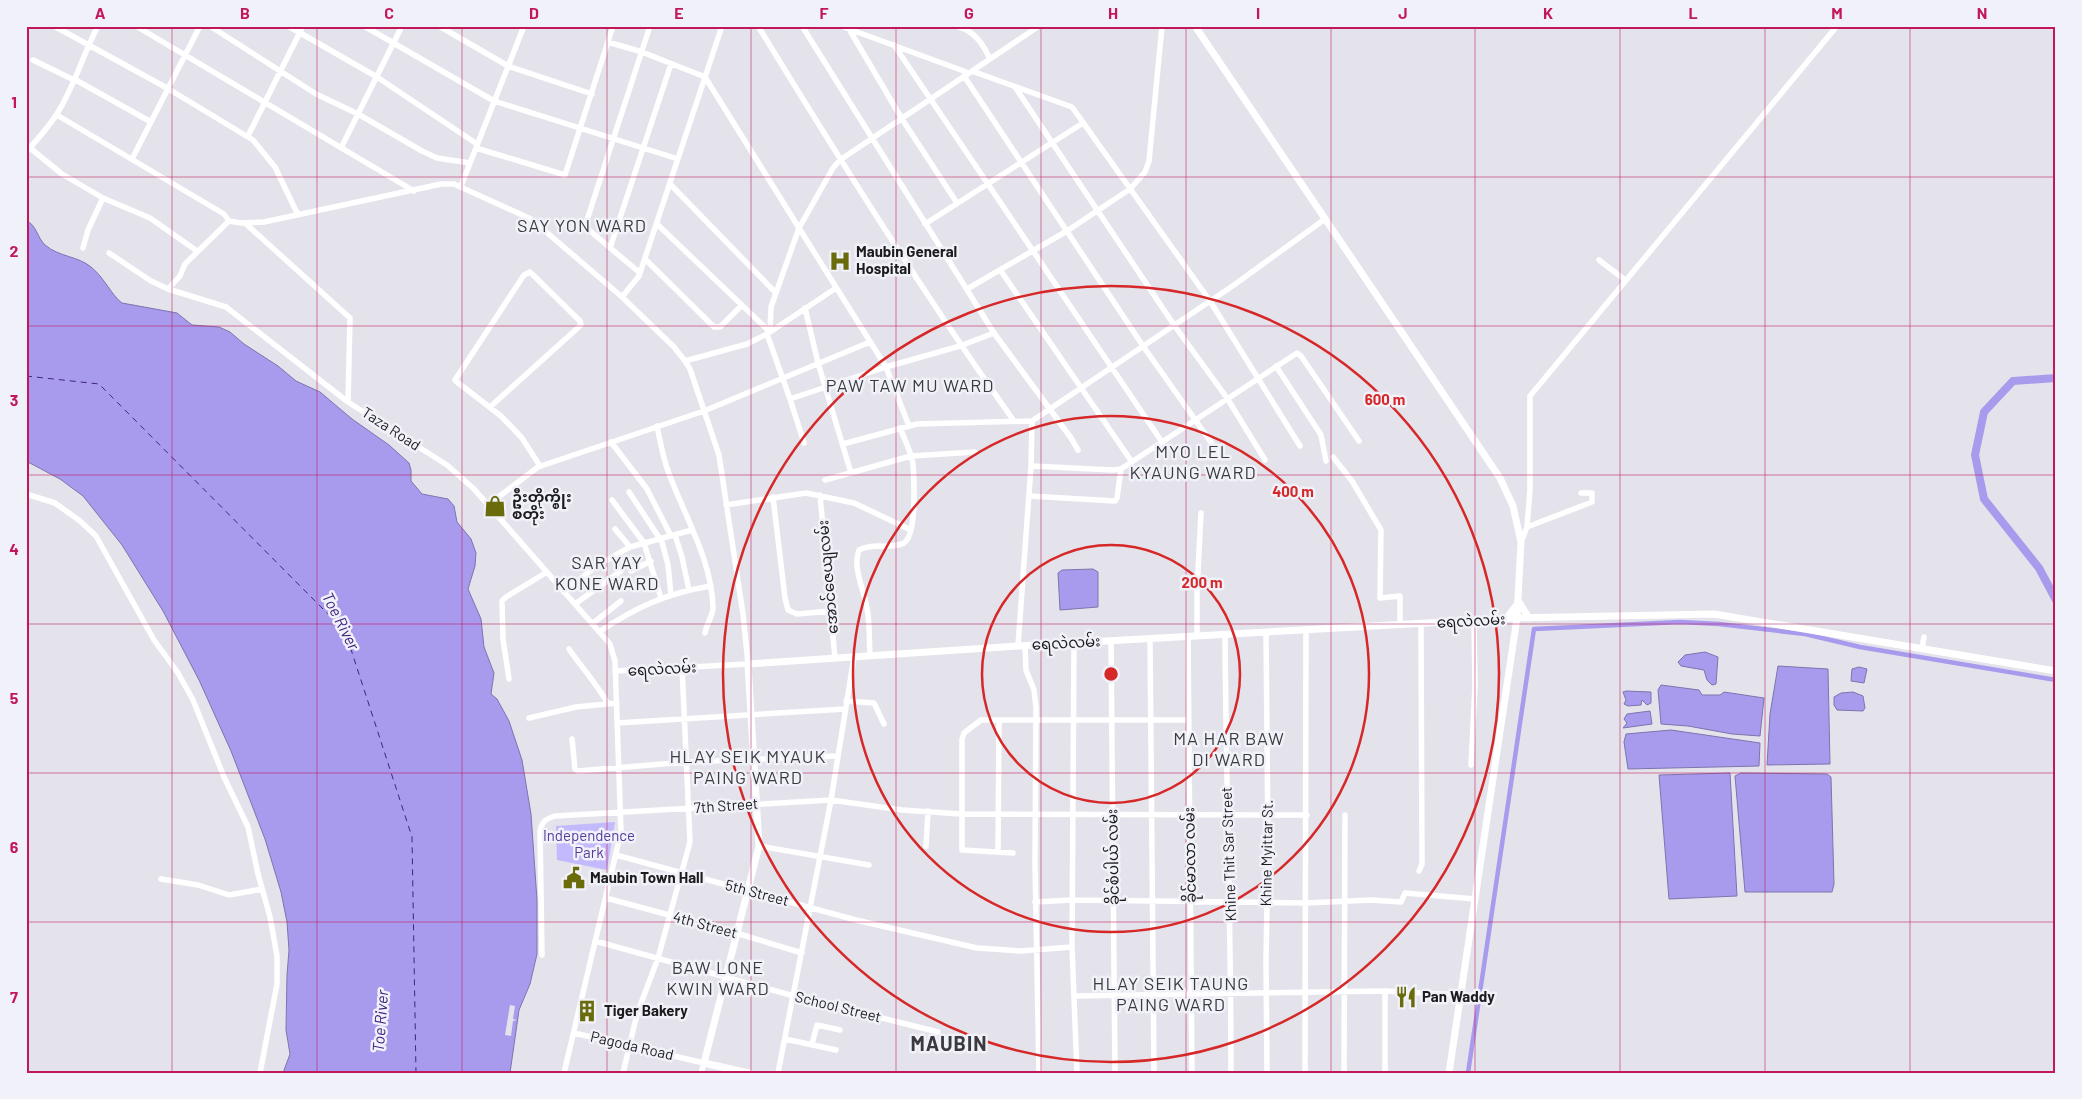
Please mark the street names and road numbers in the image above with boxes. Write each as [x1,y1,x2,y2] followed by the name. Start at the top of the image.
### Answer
[359,403,424,454] street label: Taza Road
[813,519,845,635] street label: အောင်ဇေယျလမ်း
[1436,609,1506,635] street label: ရေလဲလမ်း
[1031,631,1101,657] street label: ရေလဲလမ်း
[627,657,697,683] street label: ရေလဲလမ်း
[1217,786,1239,922] street label: Khine Thit Sar Street
[693,794,759,816] street label: 7th Street
[1256,799,1276,907] street label: Khine Myittar St.
[1179,807,1203,903] street label: ခိုင်မာလာ လမ်း
[1102,809,1126,905] street label: ခိုင်စံပါယ် လမ်း
[723,875,791,909] street label: 5th Street
[671,907,739,941] street label: 4th Street
[793,987,883,1025] street label: School Street
[589,1027,676,1063] street label: Pagoda Road

